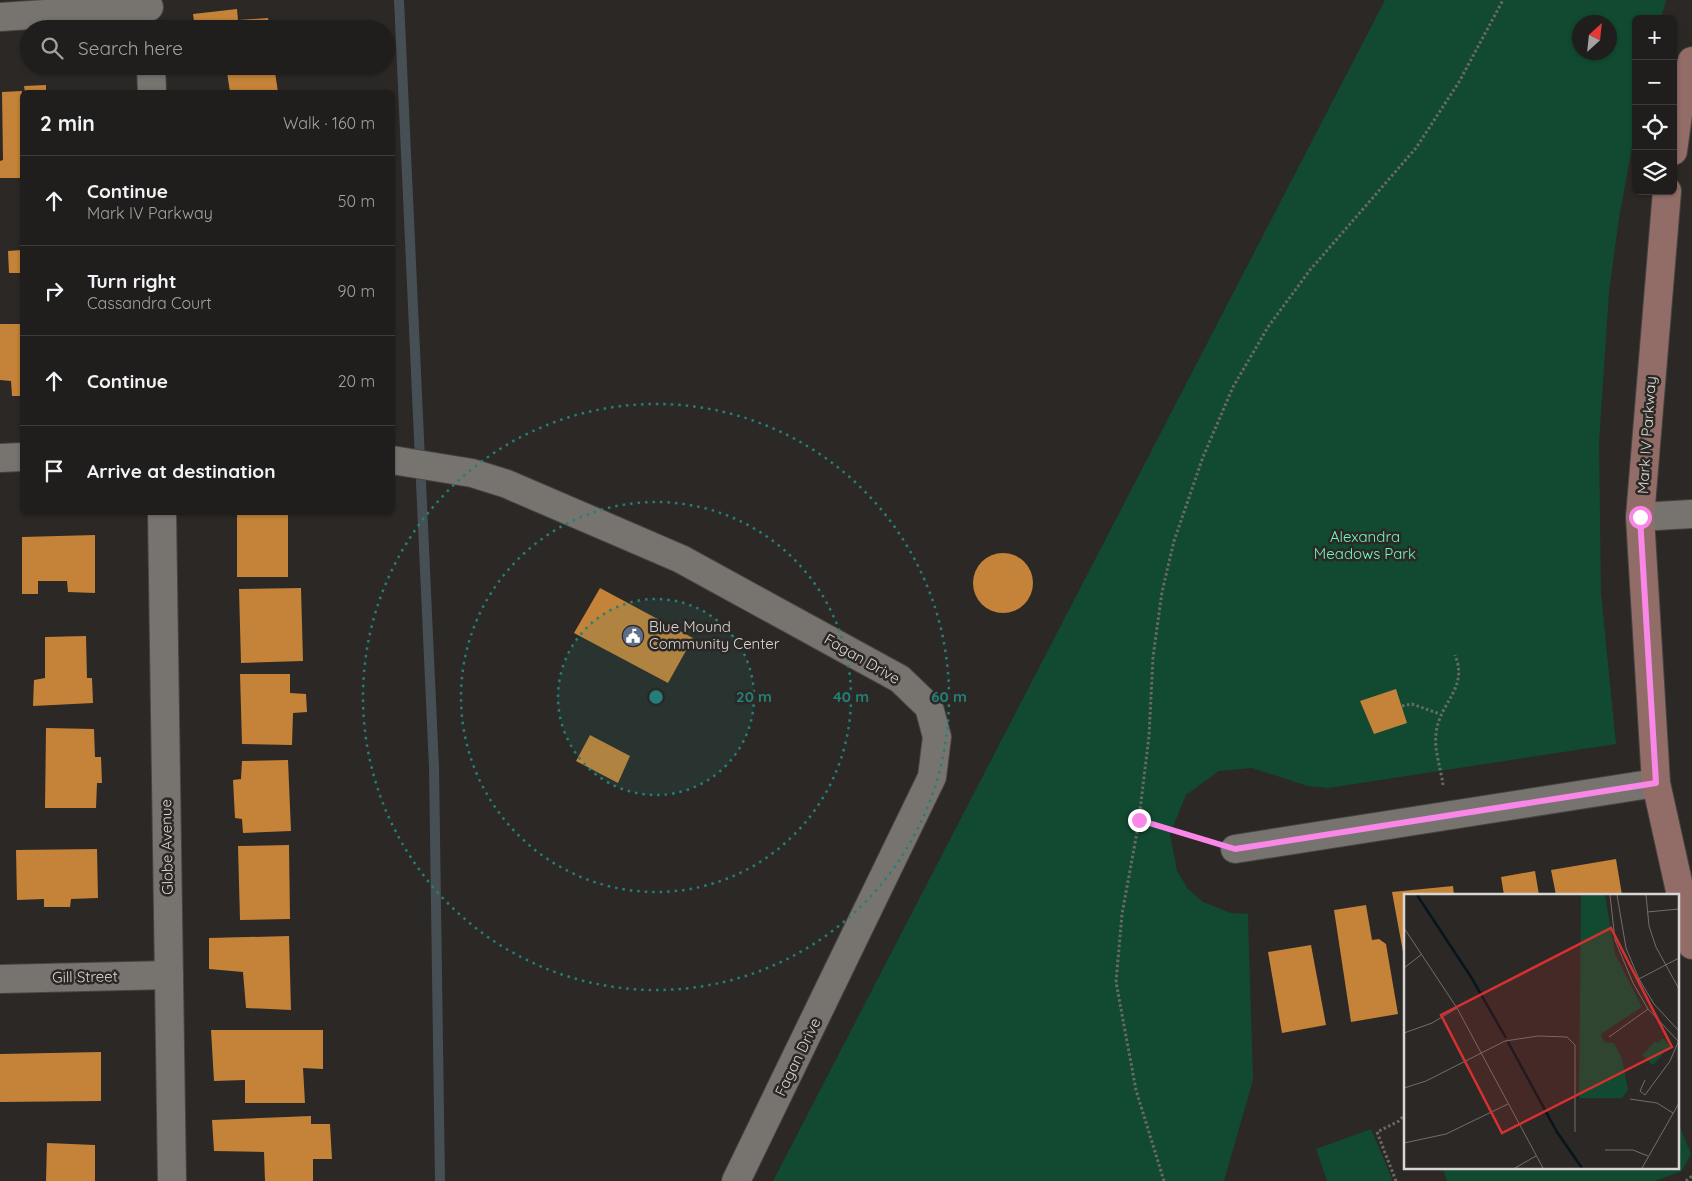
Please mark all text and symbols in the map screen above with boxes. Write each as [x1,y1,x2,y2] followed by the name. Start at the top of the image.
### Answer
[1572,15,1617,60] north arrow
[1632,15,1677,195] map controls
[1632,15,1677,60] button: +
[20,20,395,75] search box
[38,34,66,62] icon: search
[78,36,183,60] text: Search here
[1632,60,1677,105] button: −
[1632,105,1677,150] button: locate
[40,110,95,136] text: 2 min
[283,113,375,133] text: Walk · 160 m
[1632,150,1677,195] button: layers
[87,179,168,203] text: Continue
[40,187,68,215] icon: ahead
[338,191,375,211] text: 50 m
[87,203,213,223] text: Mark IV Parkway
[87,269,176,293] text: Turn right
[40,277,68,305] icon: right
[338,281,375,301] text: 90 m
[87,293,212,313] text: Cassandra Court
[40,367,68,395] icon: ahead
[87,369,168,393] text: Continue
[338,371,375,391] text: 20 m
[1633,375,1660,494] street label: Mark IV Parkway
[40,457,68,485] icon: arrive
[87,459,276,483] text: Arrive at destination
[1629,506,1652,529] route start
[1314,527,1416,563] park label: Alexandra Meadows Park
[649,617,780,653] place label: Blue Mound Community Center
[621,624,645,648] public building icon: Blue Mound Community Center
[821,629,904,688] street label: Fagan Drive
[736,687,772,706] text: 20 m
[833,687,869,706] text: 40 m
[931,687,967,706] text: 60 m
[647,688,665,706] centre of rings
[156,799,177,895] street label: Globe Avenue
[1128,809,1151,832] route end
[1404,894,1680,1168] inset map
[52,966,118,987] street label: Gill Street
[770,1015,825,1099] street label: Fagan Drive

